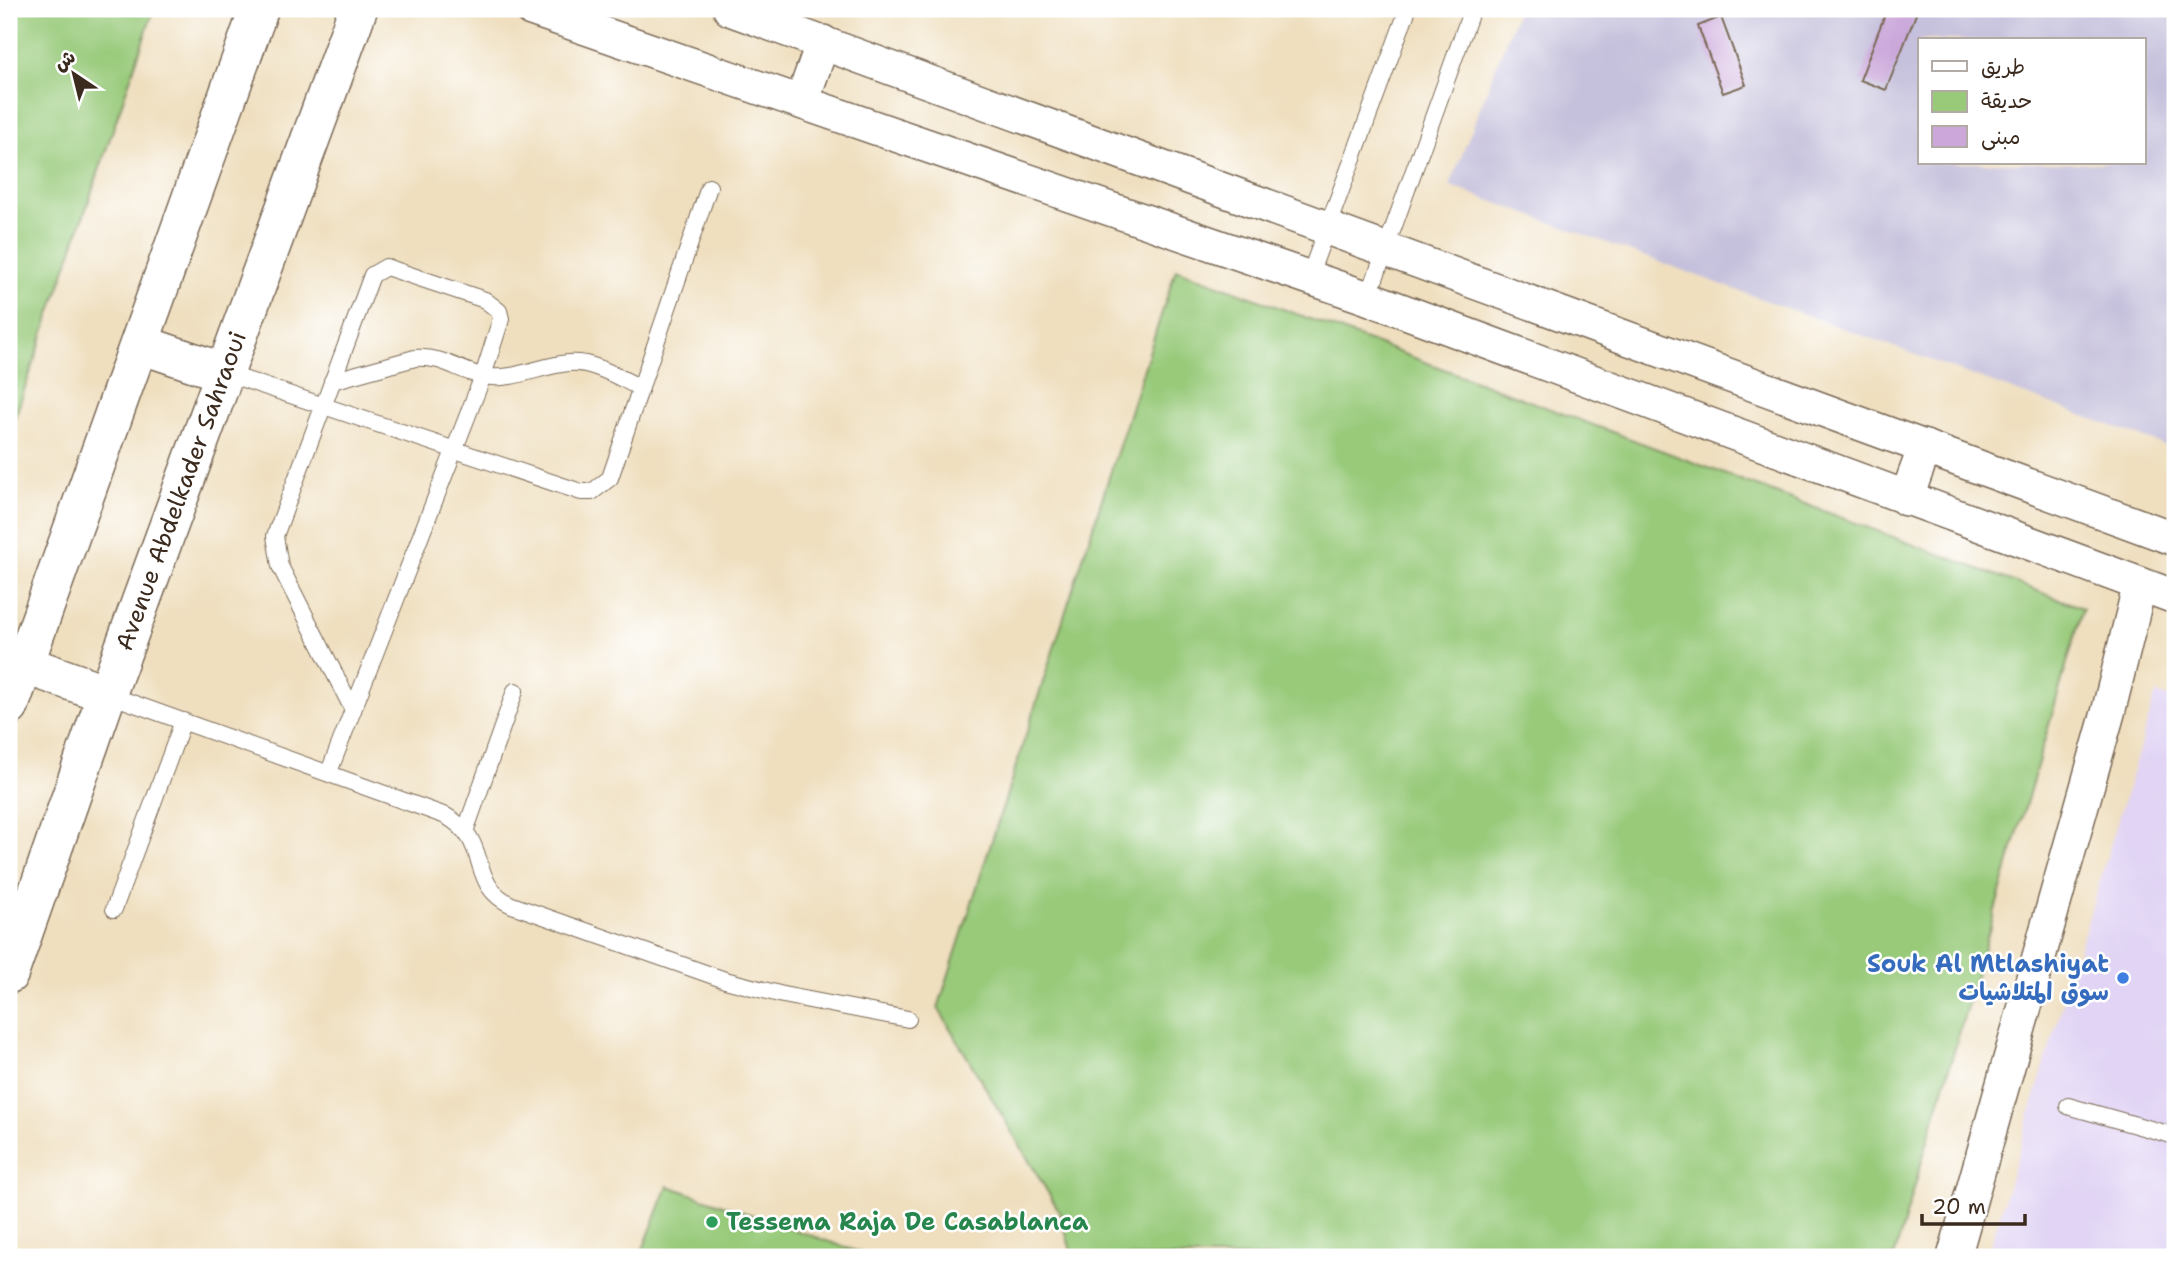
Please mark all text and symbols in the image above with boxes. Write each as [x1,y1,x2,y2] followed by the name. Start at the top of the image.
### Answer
[38,38,108,108] north arrow
[1918,38,2146,164] legend
[49,44,80,77] text: ش
[1981,53,2025,81] text: طريق
[1981,87,2032,115] text: حديقة
[1981,123,2020,151] text: مبنى
[108,327,254,655] street label: Avenue Abdelkader Sahraoui
[1867,948,2109,1008] place label: Souk Al Mtlashiyat سوق المتلاشيات
[2115,970,2131,986] marker: Souk Al Mtlashiyat سوق المتلاشيات
[1922,1182,2025,1226] scale bar
[1932,1193,1986,1221] text: 20 m
[726,1206,1089,1238] place label: Tessema Raja De Casablanca
[704,1214,720,1230] marker: Tessema Raja De Casablanca

